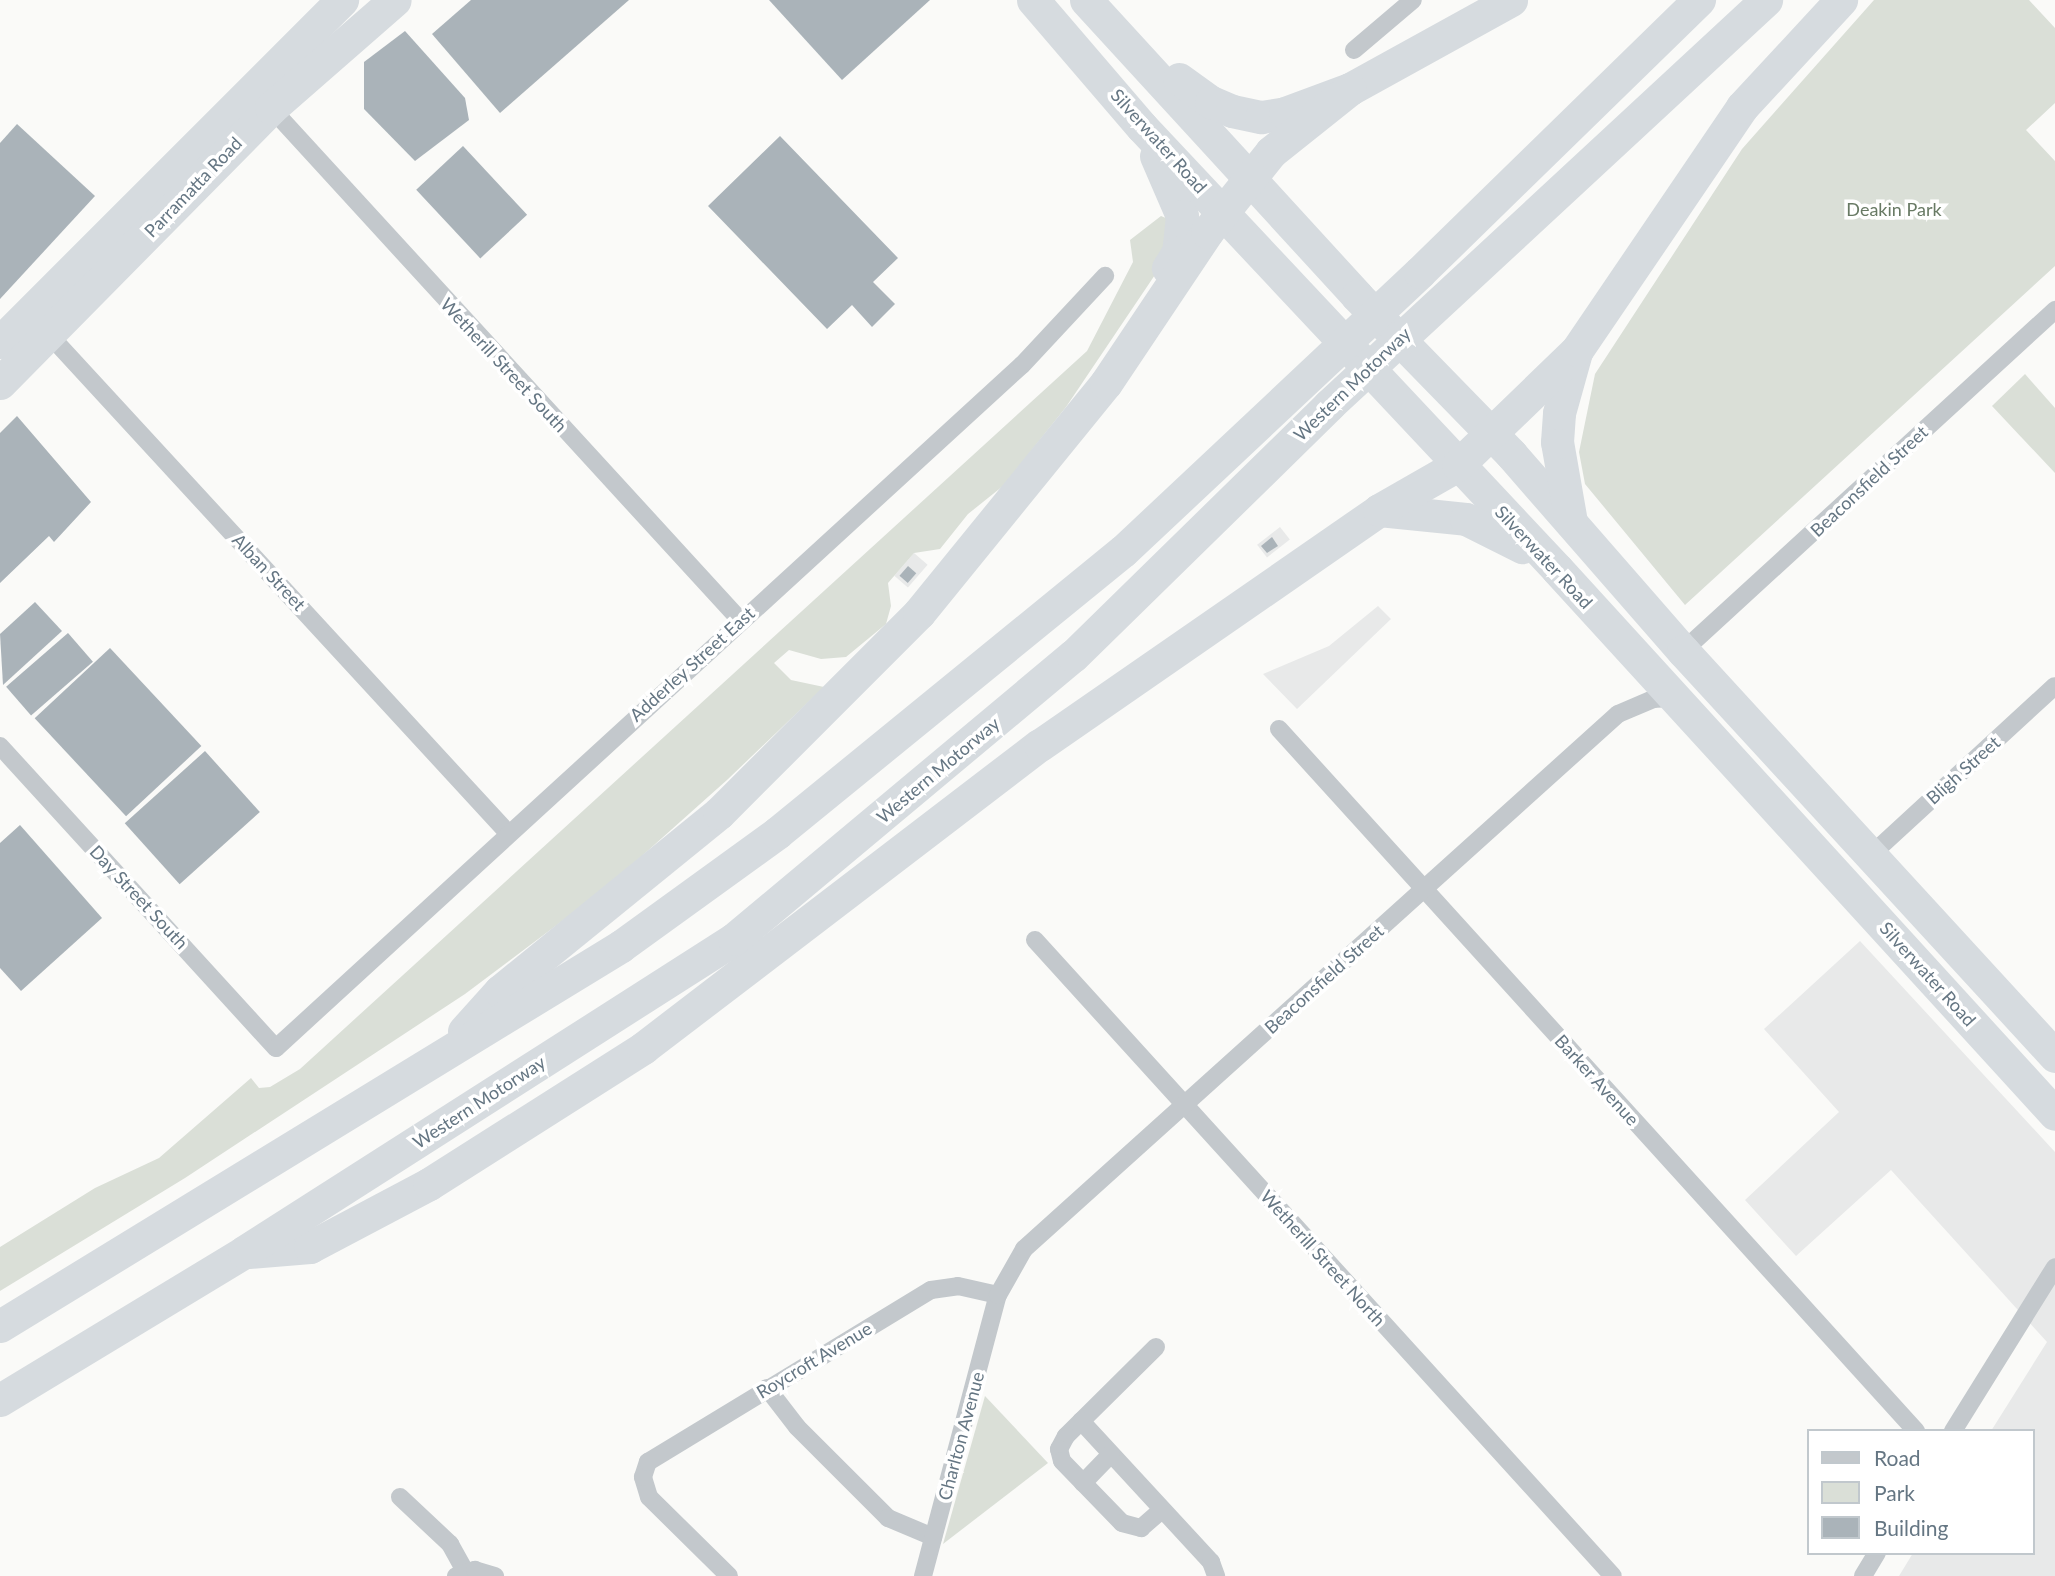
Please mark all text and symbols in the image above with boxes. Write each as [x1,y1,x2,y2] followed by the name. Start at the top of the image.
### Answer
[1106,84,1212,198] street label: Silverwater Road
[140,132,246,242] street label: Parramatta Road
[1846,198,1942,220] park label: Deakin Park
[436,293,572,437] street label: Wetherill Street South
[1289,323,1415,445] street label: Western Motorway
[1806,421,1932,541] street label: Beaconsfield Street
[1491,501,1597,613] street label: Silverwater Road
[228,529,310,615] street label: Alban Street
[625,602,759,726] street label: Adderley Street East
[872,712,1004,828] street label: Western Motorway
[1922,731,2004,809] street label: Bligh Street
[85,840,193,954] street label: Day Street South
[1875,917,1981,1031] street label: Silverwater Road
[1260,920,1388,1038] street label: Beaconsfield Street
[1550,1030,1644,1130] street label: Barker Avenue
[409,1051,549,1153] street label: Western Motorway
[1256,1185,1390,1331] street label: Wetherill Street North
[752,1317,876,1403] street label: Roycroft Avenue
[933,1369,989,1503] street label: Charlton Avenue
[1806,1429,2034,1555] legend
[1874,1445,1921,1470] text: Road
[1874,1480,1915,1505] text: Park
[1874,1515,1949,1540] text: Building

